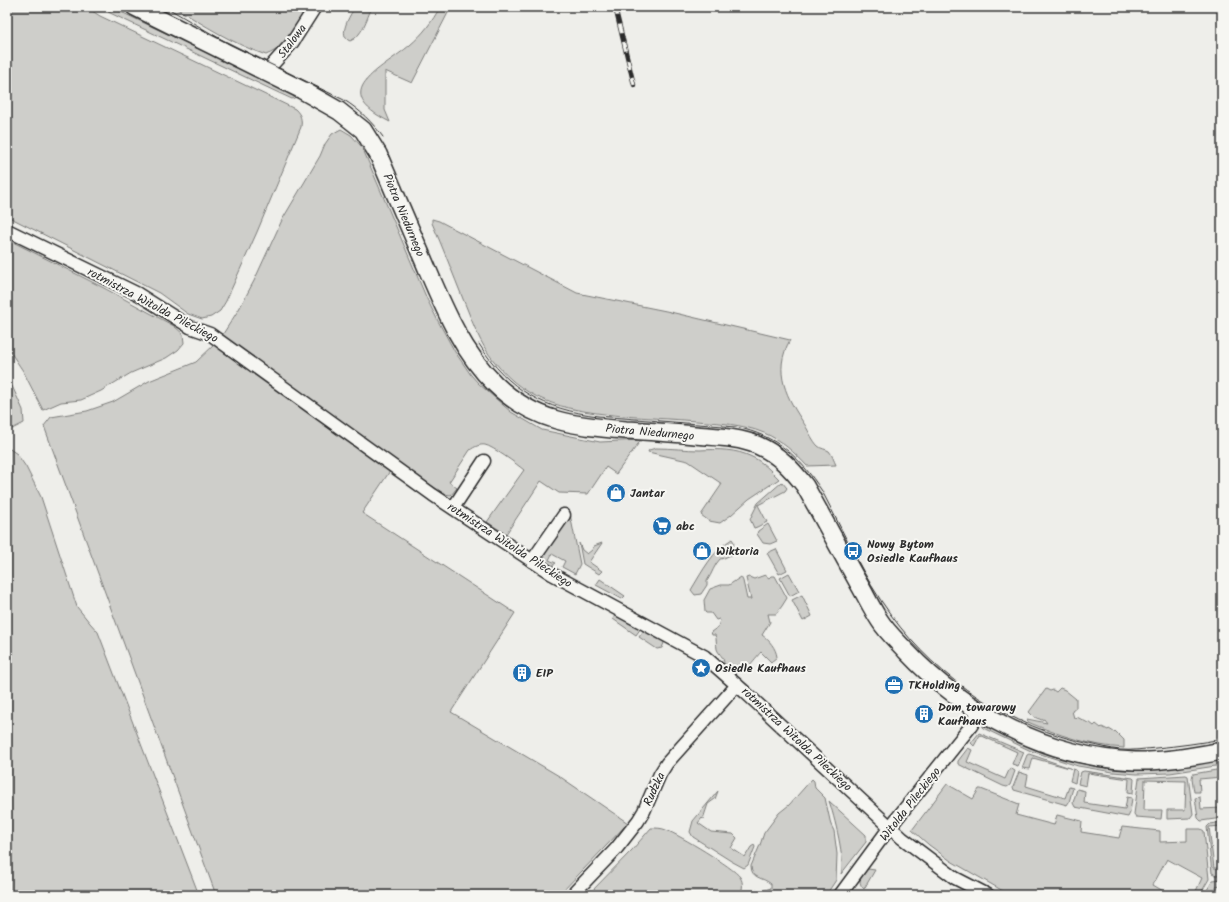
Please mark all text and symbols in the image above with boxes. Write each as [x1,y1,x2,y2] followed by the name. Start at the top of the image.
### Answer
[273,20,312,62] street label: Stalowa
[377,171,430,260] street label: Piotra Niedurnego
[84,263,222,348] street label: rotmistrza Witolda Pileckiego
[605,419,695,446] street label: Piotra Niedurnego
[605,482,627,504] shop icon: Jantar
[630,484,665,503] place label: Jantar
[443,498,576,593] street label: rotmistrza Witolda Pileckiego
[651,515,673,537] supermarket icon: abc
[676,517,695,536] place label: abc
[867,535,958,568] place label: Nowy Bytom Osiedle Kaufhaus
[691,540,713,562] shop icon: Wiktoria
[842,540,864,562] bus stop icon: Nowy Bytom Osiedle Kaufhaus
[716,542,759,561] place label: Wiktoria
[690,657,712,679] place icon: Osiedle Kaufhaus
[715,659,806,678] place label: Osiedle Kaufhaus
[511,662,533,684] building icon: EIP
[536,664,553,683] place label: EIP
[883,674,905,696] office icon: TKHolding
[908,676,960,695] place label: TKHolding
[737,683,856,796] street label: rotmistrza Witolda Pileckiego
[938,698,1017,731] place label: Dom towarowy Kaufhaus
[913,703,935,725] building icon: Dom towarowy Kaufhaus
[875,763,946,846] street label: Witolda Pileckiego
[638,769,671,809] street label: Rudzka

